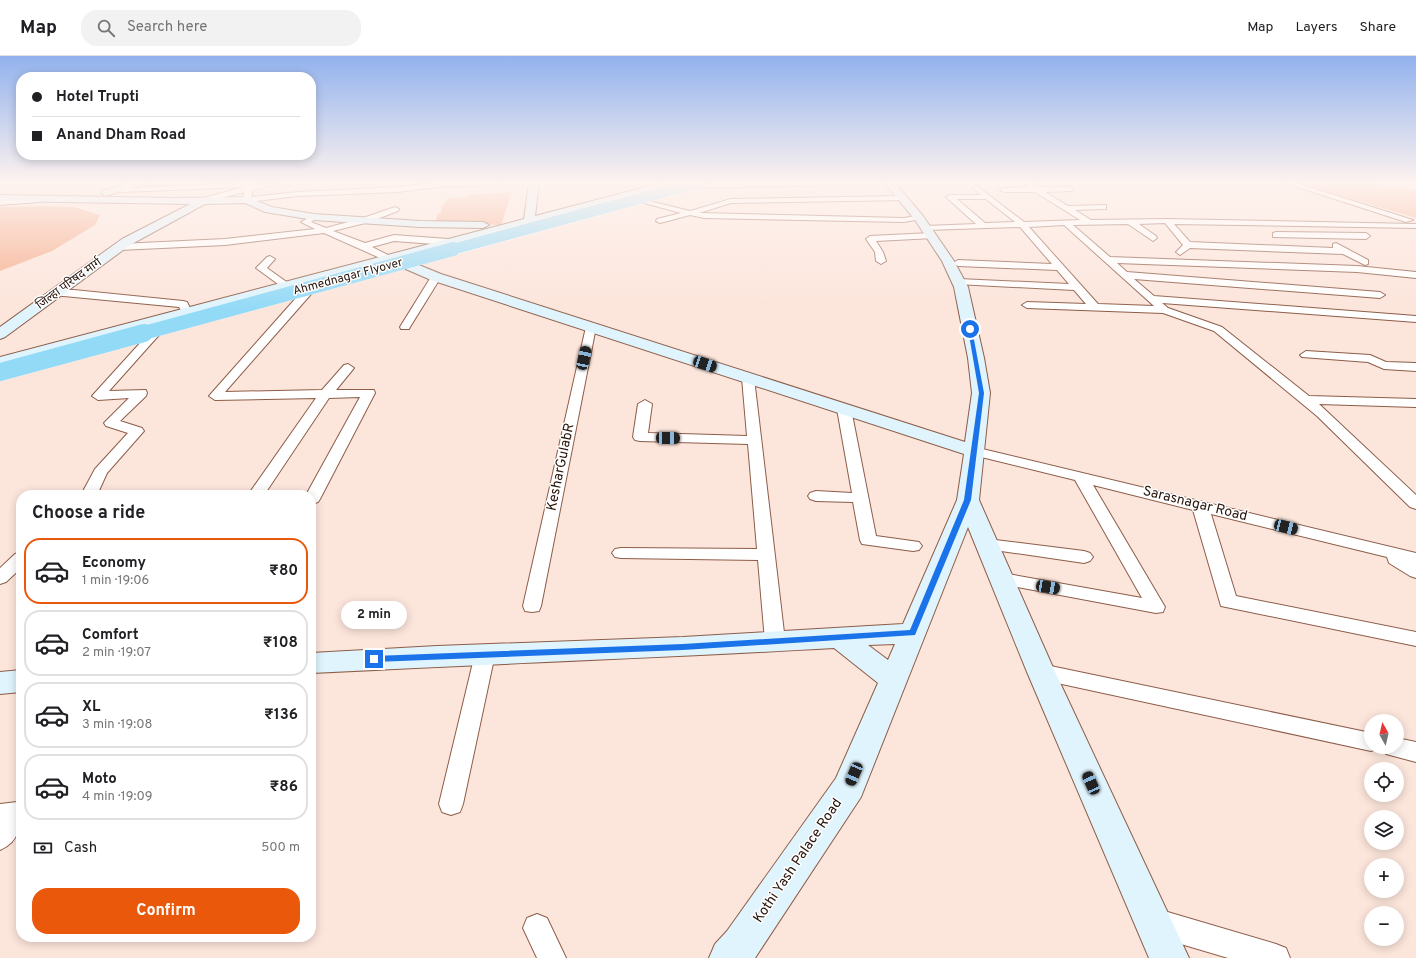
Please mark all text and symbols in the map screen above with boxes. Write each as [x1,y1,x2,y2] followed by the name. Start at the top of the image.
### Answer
[81,10,361,46] search box
[20,16,57,40] text: Map
[95,17,117,39] icon: search
[127,18,207,37] text: Search here
[1247,19,1273,36] text: Map
[1295,19,1337,36] text: Layers
[1359,19,1396,36] text: Share
[56,88,139,107] text: Hotel Trupti
[56,126,186,145] text: Anand Dham Road
[32,253,106,313] street label: जिल्हा परिषद मार्ग
[291,255,405,299] street label: Ahmednagar Flyover
[961,320,979,338] route start
[576,345,592,371] car
[692,355,718,373] car
[543,422,579,512] street label: KesharGulabR
[656,432,680,444] car
[1141,483,1249,525] street label: Sarasnagar Road
[32,502,145,525] text: Choose a ride
[1273,518,1299,536] car
[34,553,70,589] icon: car
[82,554,146,573] text: Economy
[269,562,298,581] text: ₹80
[82,573,149,589] text: 1 min · 19:06
[1035,579,1061,595] car
[341,601,407,629] callout: 2 min
[357,607,391,623] text: 2 min
[34,625,70,661] icon: car
[82,626,139,645] text: Comfort
[263,634,298,653] text: ₹108
[82,645,151,661] text: 2 min · 19:07
[365,650,383,668] route end
[34,697,70,733] icon: car
[82,698,100,717] text: XL
[264,706,298,725] text: ₹136
[1364,714,1404,754] north arrow
[1364,714,1404,946] map controls
[82,717,152,733] text: 3 min · 19:08
[844,761,864,787] car
[1364,762,1404,802] button: locate
[34,769,70,805] icon: car
[82,770,117,789] text: Moto
[1081,770,1101,796] car
[269,778,298,797] text: ₹86
[82,789,153,805] text: 4 min · 19:09
[750,796,846,926] street label: Kothi Yash Palace Road
[1364,810,1404,850] button: layers
[32,837,54,859] icon: cash
[64,839,97,858] text: Cash
[261,840,300,856] text: 500 m
[1364,858,1404,898] button: +
[32,888,300,934] button: Confirm
[1364,906,1404,946] button: −

